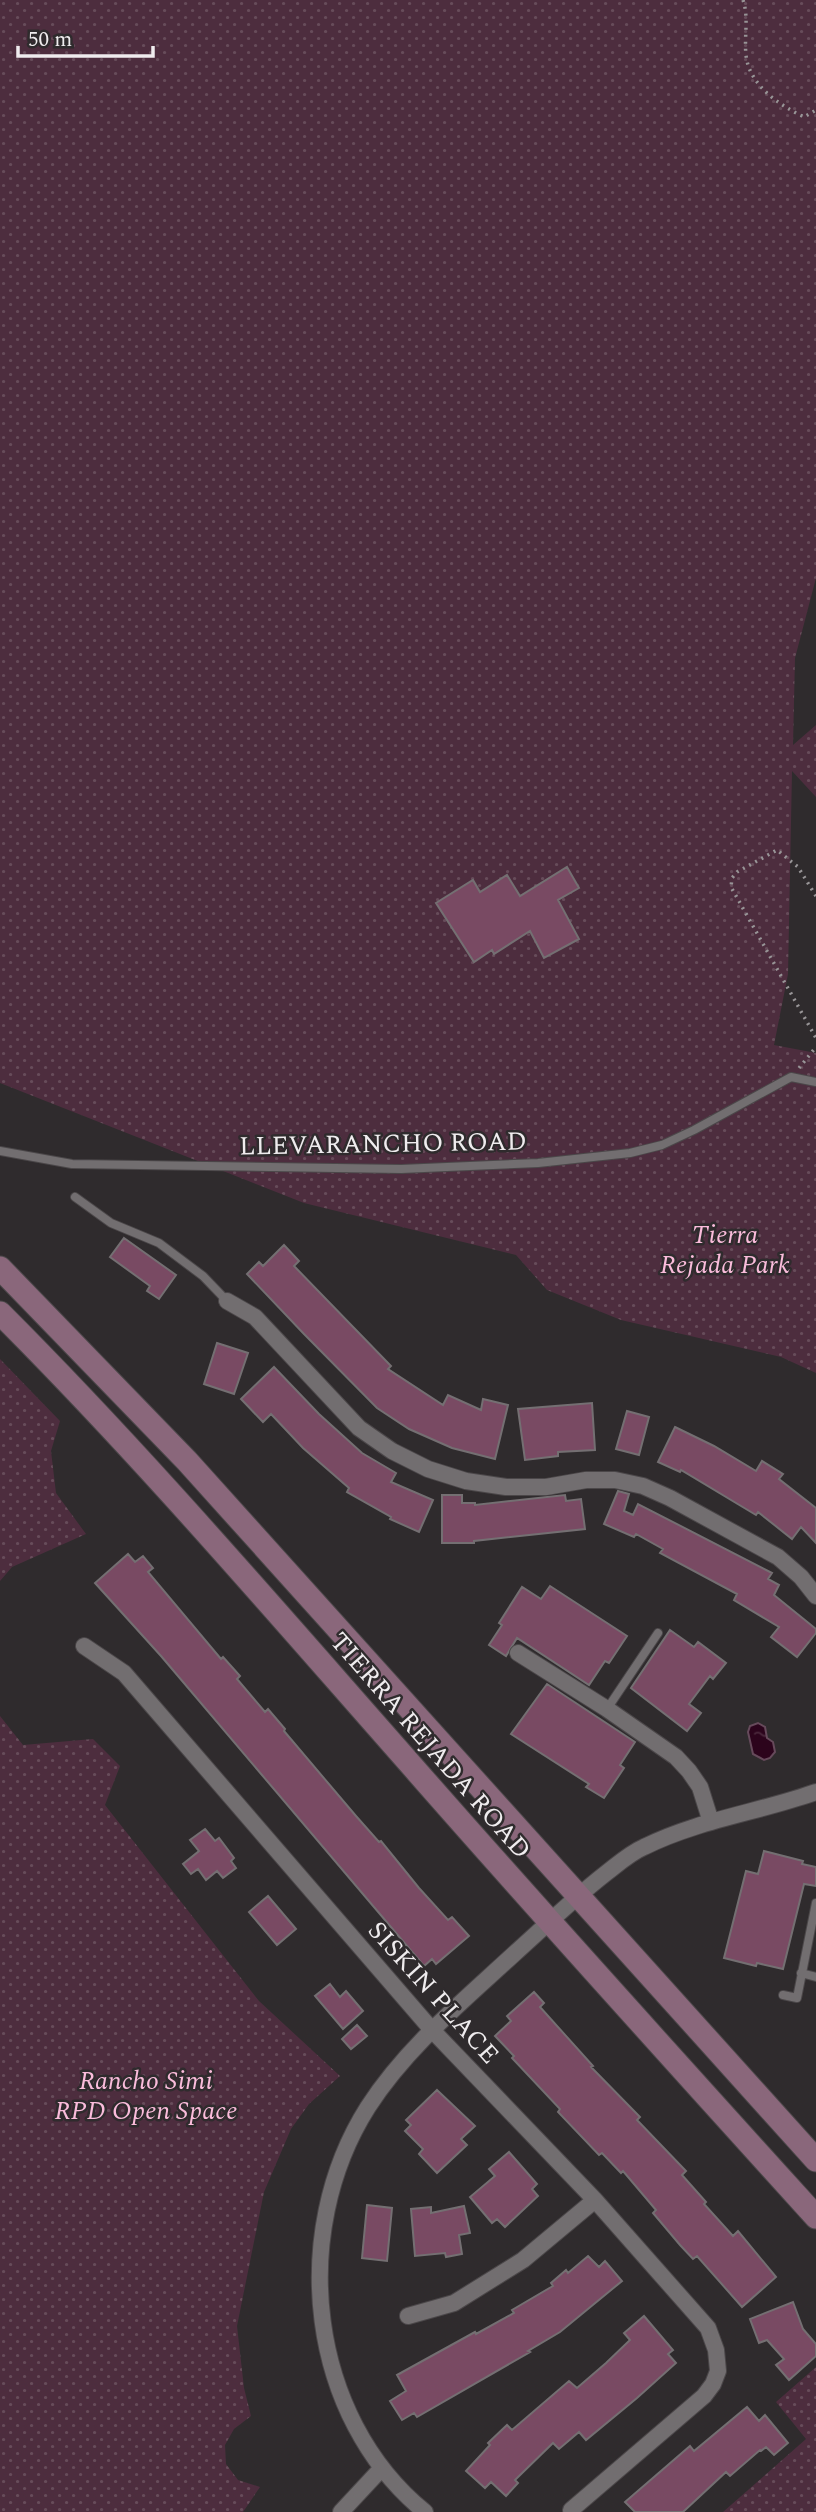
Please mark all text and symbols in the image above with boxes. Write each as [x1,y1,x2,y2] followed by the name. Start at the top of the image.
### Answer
[18,14,152,58] scale bar
[28,24,72,56] text: 50 m
[239,1121,527,1167] street label: LLEVARANCHO ROAD
[660,1215,790,1285] park label: Tierra Rejada Park
[320,1623,541,1868] street label: TIERRA REJADA ROAD
[358,1912,509,2073] street label: SISKIN PLACE
[54,2061,238,2131] park label: Rancho Simi RPD Open Space

